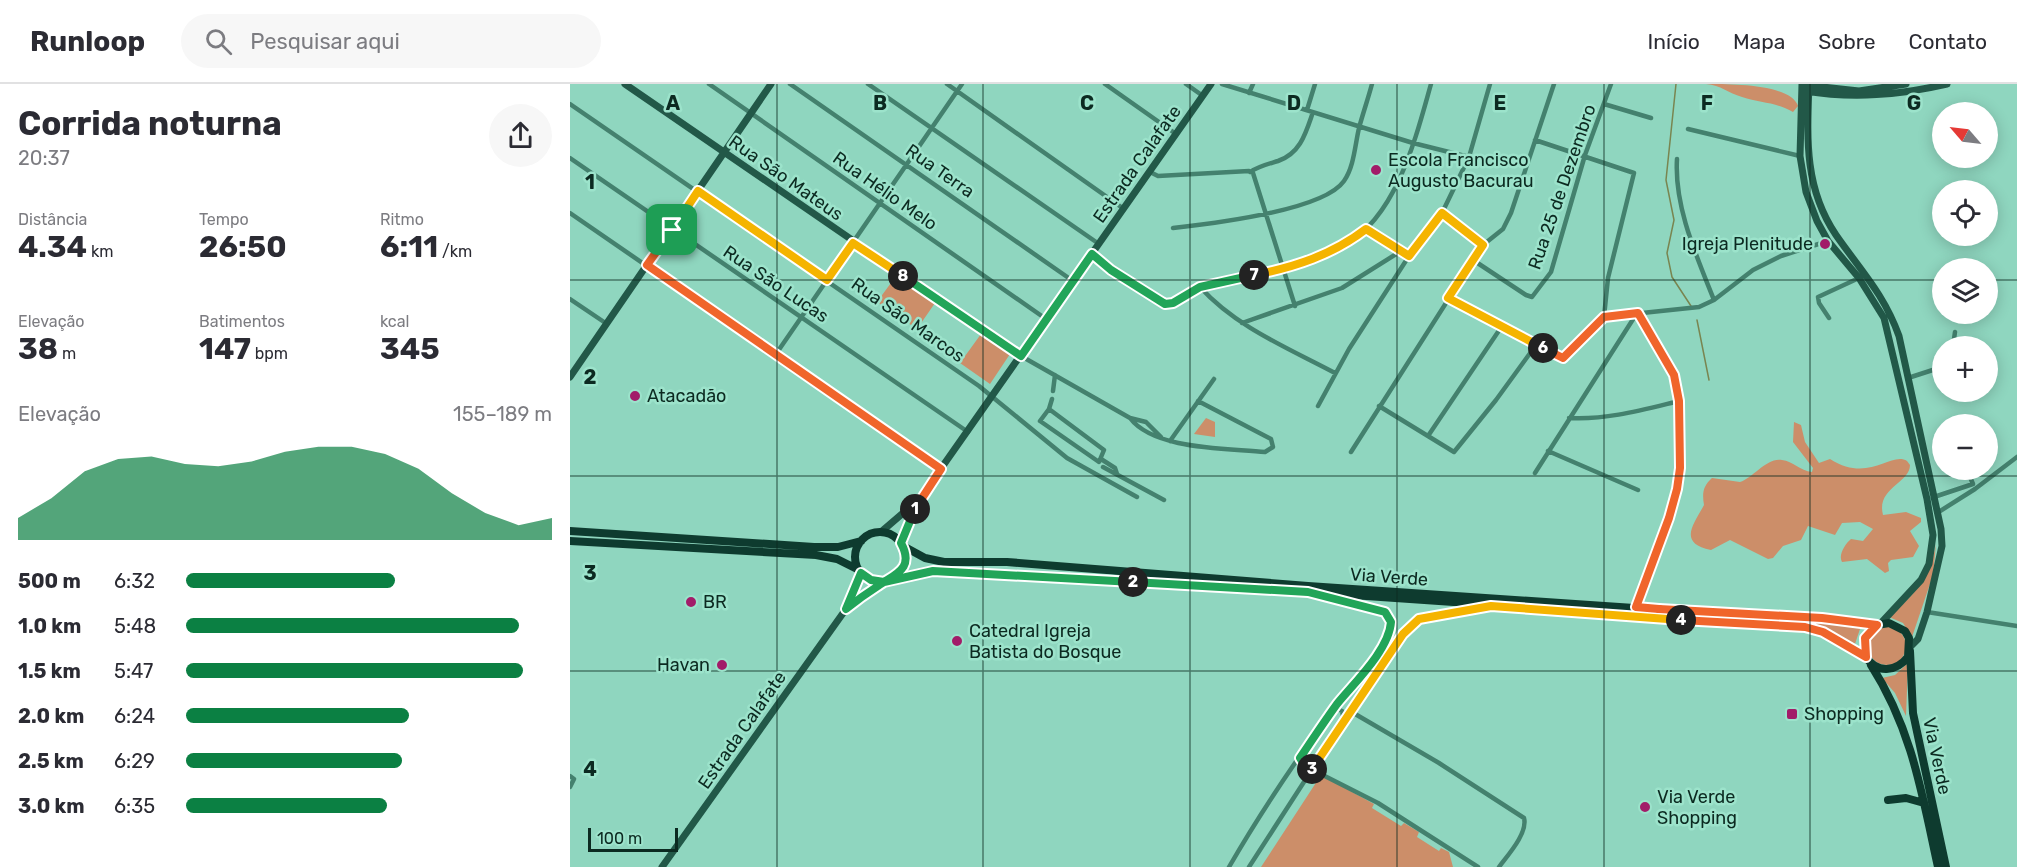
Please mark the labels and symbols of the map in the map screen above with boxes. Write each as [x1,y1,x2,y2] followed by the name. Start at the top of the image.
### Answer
[666,91,681,115] text: A
[873,91,887,115] text: B
[1287,91,1301,115] text: D
[1494,91,1506,115] text: E
[1701,91,1713,115] text: F
[1907,91,1921,115] text: G
[1088,101,1186,227] street label: Estrada Calafate
[1523,102,1601,272] street label: Rua 25 de Dezembro
[1932,102,1998,168] north arrow
[725,131,847,225] street label: Rua São Mateus
[901,139,979,203] street label: Rua Terra
[829,147,941,235] street label: Rua Hélio Melo
[1388,149,1534,192] place label: Escola Francisco Augusto Bacurau
[1369,163,1383,177] marker: Escola Francisco Augusto Bacurau
[585,170,595,194] text: 1
[646,204,697,255] pin
[1682,233,1813,255] place label: Igreja Plenitude
[1818,237,1832,251] marker: Igreja Plenitude
[719,241,833,327] street label: Rua São Lucas
[1239,260,1269,290] pin: 7
[888,261,918,291] pin: 8
[847,273,969,367] street label: Rua São Marcos
[1528,333,1558,363] pin: 6
[584,365,597,389] text: 2
[647,385,726,407] place label: Atacadão
[628,389,642,403] marker: Atacadão
[900,494,930,524] pin: 1
[583,561,597,585] text: 3
[1349,563,1429,591] street label: Via Verde
[1118,567,1148,597] pin: 2
[703,591,727,613] place label: BR
[684,595,698,609] marker: BR
[1666,605,1696,635] pin: 4
[969,620,1121,663] place label: Catedral Igreja Batista do Bosque
[950,634,964,648] marker: Catedral Igreja Batista do Bosque
[657,654,710,676] place label: Havan
[715,658,729,672] marker: Havan
[693,667,791,793] street label: Estrada Calafate
[1804,703,1884,725] place label: Shopping
[1785,707,1799,721] marker: Shopping
[1918,715,1956,797] street label: Via Verde
[1297,754,1327,784] pin: 3
[583,757,597,781] text: 4
[1657,786,1737,829] place label: Via Verde Shopping
[1638,800,1652,814] marker: Via Verde Shopping
[588,825,678,852] scale bar

